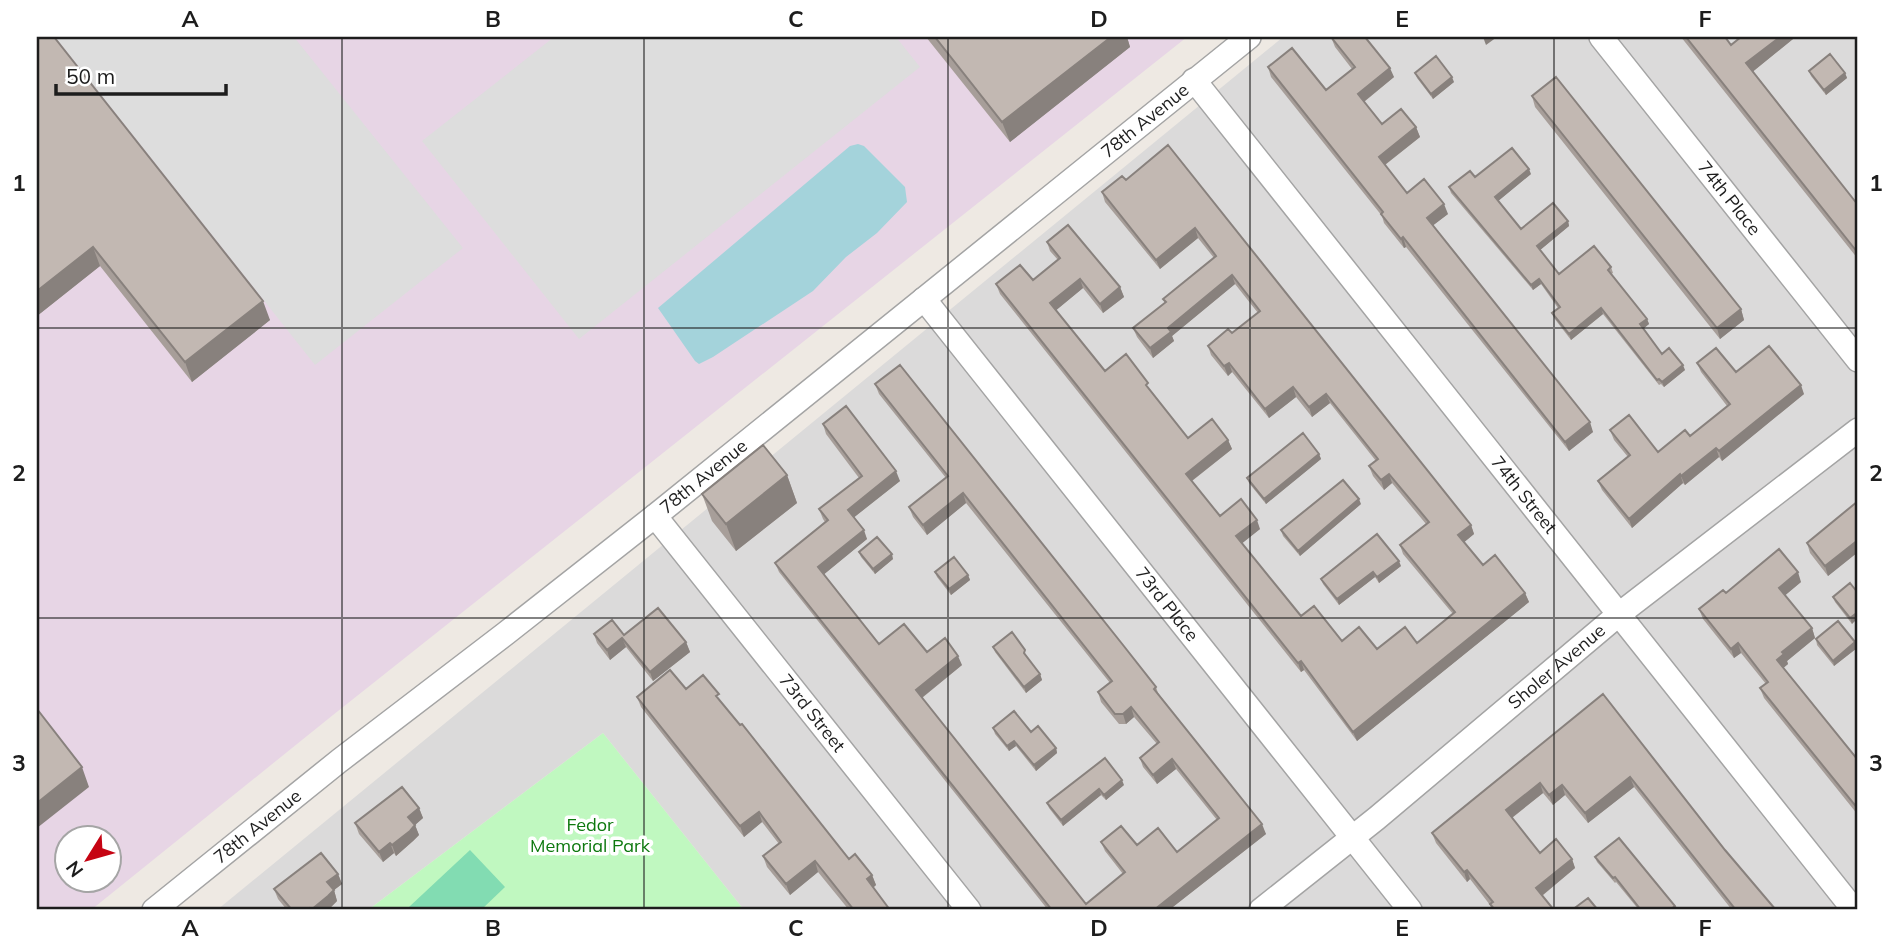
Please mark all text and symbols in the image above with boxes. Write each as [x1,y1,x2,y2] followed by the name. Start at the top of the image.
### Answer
[181,4,199,33] text: A
[485,4,501,33] text: B
[788,4,804,33] text: C
[1090,4,1108,33] text: D
[1395,4,1409,33] text: E
[1698,4,1712,33] text: F
[56,52,226,96] scale bar
[66,63,115,89] text: 50 m
[1096,78,1193,163] street label: 78th Avenue
[1693,156,1766,240] street label: 74th Place
[12,168,26,197] text: 1
[1869,168,1883,197] text: 1
[655,434,752,519] street label: 78th Avenue
[1486,451,1562,538] street label: 74th Street
[12,458,26,487] text: 2
[1869,458,1883,487] text: 2
[1130,562,1204,646] street label: 73rd Place
[1503,619,1610,714] street label: Sholer Avenue
[774,669,851,756] street label: 73rd Street
[12,748,26,777] text: 3
[1869,748,1883,777] text: 3
[209,784,306,868] street label: 78th Avenue
[530,813,651,857] park label: Fedor Memorial Park
[52,824,122,894] north arrow
[61,856,88,882] text: N
[181,913,199,942] text: A
[485,913,501,942] text: B
[788,913,804,942] text: C
[1090,913,1108,942] text: D
[1395,913,1409,942] text: E
[1698,913,1712,942] text: F

